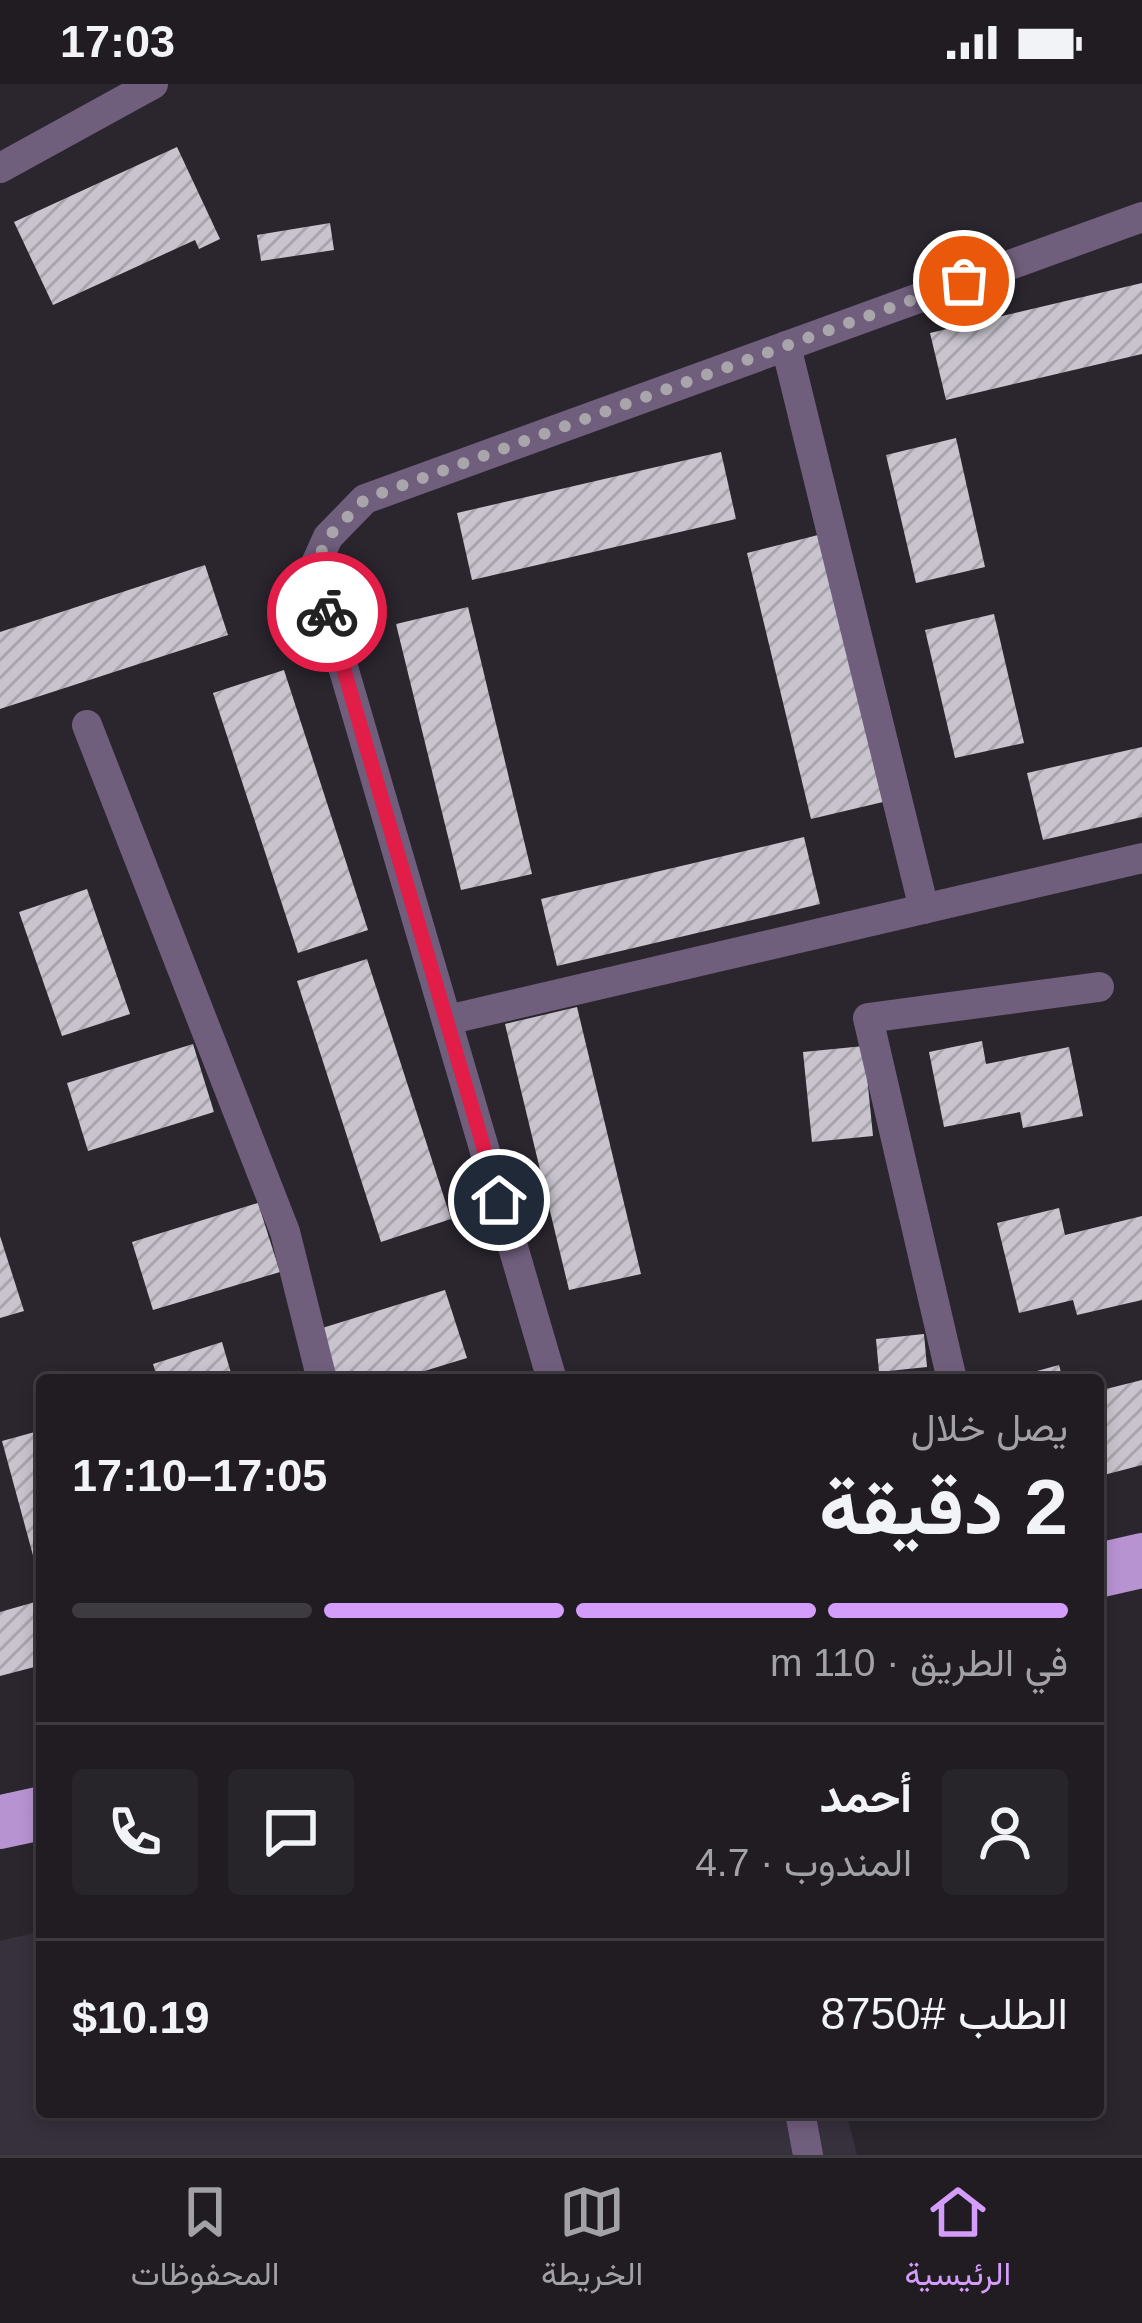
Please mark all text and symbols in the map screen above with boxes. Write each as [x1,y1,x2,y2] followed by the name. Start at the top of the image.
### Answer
[60,16,175,67] text: 17:03
[913,230,1015,332] pin
[931,248,997,314] icon: bag
[267,552,387,672] courier
[294,579,360,645] icon: bike
[448,1149,550,1251] pin
[466,1167,532,1233] icon: home
[911,1406,1068,1449] text: يصل خلال
[72,1450,327,1501] text: 17:05–17:10
[819,1463,1068,1551] text: 2 دقيقة
[770,1641,1068,1684] text: في الطريق · 110 m
[72,1769,198,1895] button: phone
[228,1769,354,1895] button: chat
[942,1769,1068,1895] button: person
[820,1771,912,1822] text: أحمد
[695,1841,912,1884] text: المندوب · 4.7
[820,1988,1068,2039] text: الطلب #8750
[72,1992,210,2043] text: $10.19
[131,2179,279,2303] tab: المحفوظات
[541,2179,643,2303] tab: الخريطة
[905,2179,1011,2303] tab: الرئيسية

